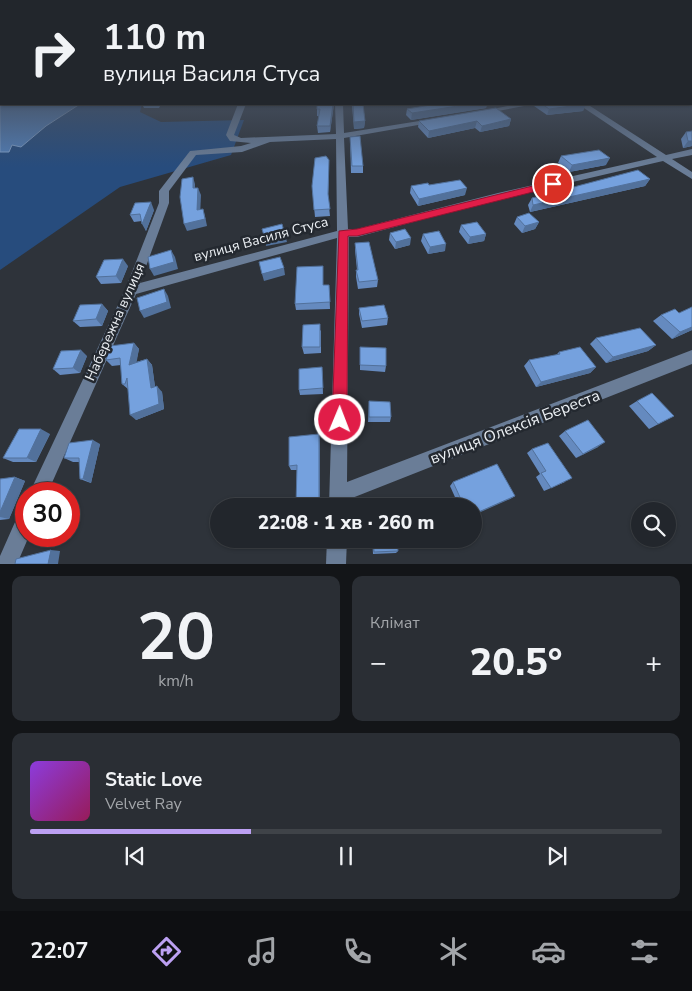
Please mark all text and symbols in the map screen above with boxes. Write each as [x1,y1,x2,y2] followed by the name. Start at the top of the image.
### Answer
[103,14,206,61] text: 110 m
[20,20,85,85] icon: right
[103,59,320,89] text: вулиця Василя Стуса
[532,163,574,205] pin
[539,170,567,198] icon: arrive
[192,212,330,266] street label: вулиця Василя Стуса
[81,260,149,384] street label: Набережна вулиця
[427,384,603,470] street label: вулиця Олексія Береста
[313,393,365,445] position arrow
[15,482,80,547] speed limit sign: 30
[631,502,676,547] map controls
[631,502,676,547] button: search
[258,510,434,536] text: 22:08 · 1 хв · 260 m
[137,593,215,682] text: 20
[370,612,420,634] text: Клімат
[470,637,562,688] text: 20.5°
[370,644,387,682] text: −
[645,644,662,682] text: +
[158,670,194,692] text: km/h
[105,767,202,793] text: Static Love
[105,793,182,815] text: Velvet Ray
[121,842,149,870] icon: previous
[332,842,360,870] icon: pause
[543,842,571,870] icon: next
[149,934,184,969] icon: directions
[245,934,280,969] icon: music
[340,934,375,969] icon: phone
[436,934,471,969] icon: climate
[531,934,566,969] icon: car
[627,934,662,969] icon: filters
[30,936,89,966] text: 22:07

